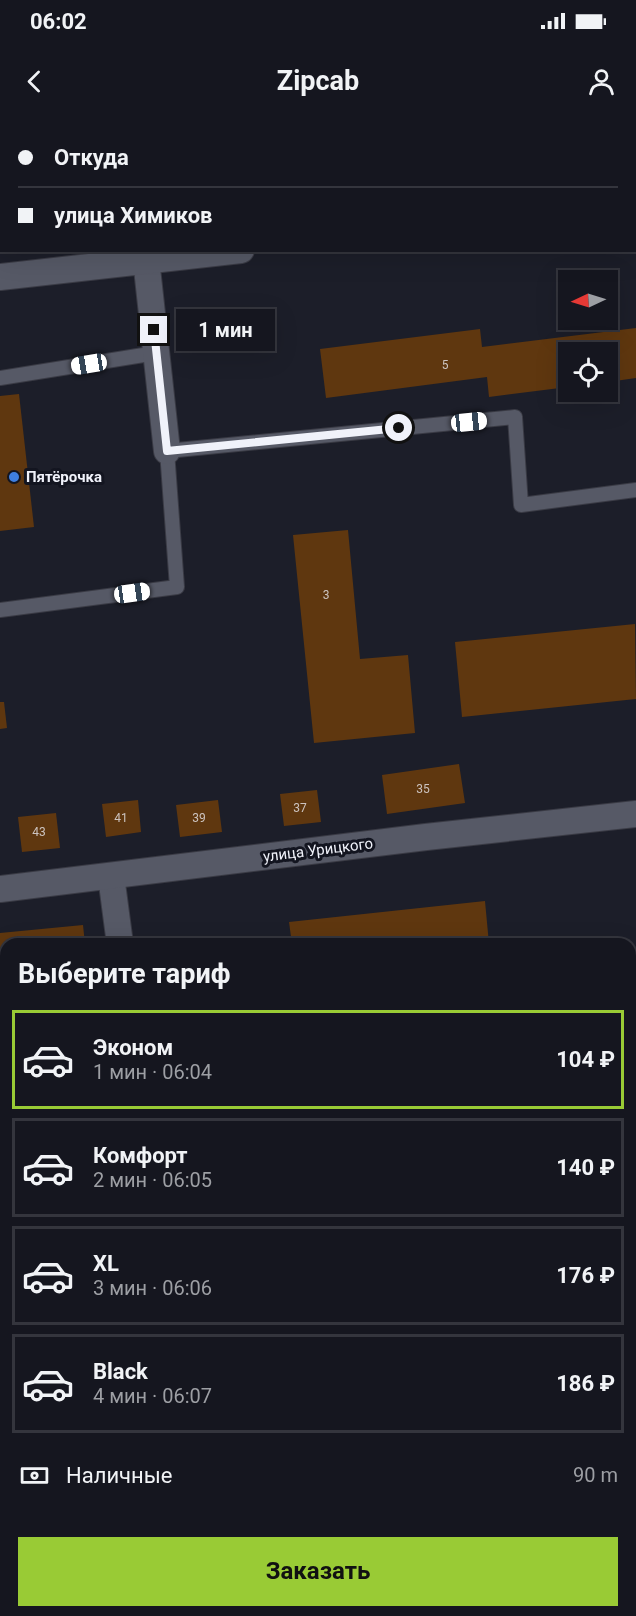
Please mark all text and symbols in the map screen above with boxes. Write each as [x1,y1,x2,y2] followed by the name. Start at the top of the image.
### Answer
[30,9,87,34] text: 06:02
[18,65,51,98] icon: back
[277,65,359,97] text: Zipcab
[585,65,618,98] icon: person
[54,145,129,170] text: Откуда
[54,203,213,228] text: улица Химиков
[558,270,618,330] north arrow
[558,270,618,402] map controls
[175,309,274,351] callout: 1 мин
[140,316,167,343] route end
[198,318,253,342] text: 1 мин
[558,342,618,402] button: locate
[70,352,108,376] car
[442,358,449,372] house number: 5
[450,411,488,433] car
[385,414,412,441] route start
[26,468,102,486] place label: Пятёрочка
[7,470,21,484] marker: Пятёрочка
[113,582,151,604] car
[323,588,329,602] house number: 3
[416,782,430,796] house number: 35
[293,801,307,815] house number: 37
[114,811,128,825] house number: 41
[192,811,206,825] house number: 39
[32,825,46,839] house number: 43
[262,834,374,866] street label: улица Урицкого
[18,958,230,990] text: Выберите тариф
[21,1033,75,1087] icon: car
[93,1035,173,1060] text: Эконом
[556,1047,615,1072] text: 104 ₽
[93,1060,212,1084] text: 1 мин · 06:04
[21,1141,75,1195] icon: car
[93,1143,188,1168] text: Комфорт
[556,1155,615,1180] text: 140 ₽
[93,1168,212,1192] text: 2 мин · 06:05
[21,1249,75,1303] icon: car
[93,1251,119,1276] text: XL
[556,1263,615,1288] text: 176 ₽
[93,1276,212,1300] text: 3 мин · 06:06
[21,1357,75,1411] icon: car
[93,1359,148,1384] text: Black
[556,1371,615,1396] text: 186 ₽
[93,1384,212,1408] text: 4 мин · 06:07
[18,1459,51,1492] icon: cash
[66,1463,172,1488] text: Наличные
[573,1463,618,1487] text: 90 m
[18,1537,618,1606] button: Заказать

